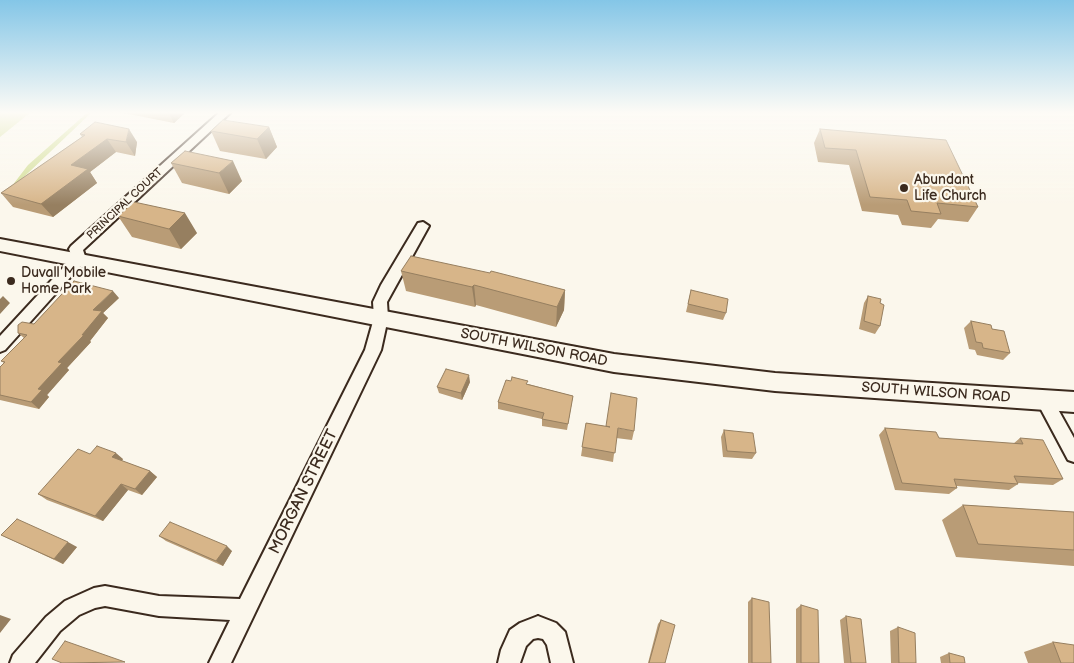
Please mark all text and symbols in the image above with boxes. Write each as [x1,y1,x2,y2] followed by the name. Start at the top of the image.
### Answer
[84,166,166,242] street label: PRINCIPAL COURT
[914,172,987,204] place label: Abundant Life Church
[898,182,910,194] marker: Abundant Life Church
[21,265,106,298] place label: Duvall Mobile Home Park
[5,275,17,287] marker: Duvall Mobile Home Park
[459,326,609,370] street label: SOUTH WILSON ROAD
[861,379,1011,407] street label: SOUTH WILSON ROAD
[265,427,343,557] street label: MORGAN STREET

